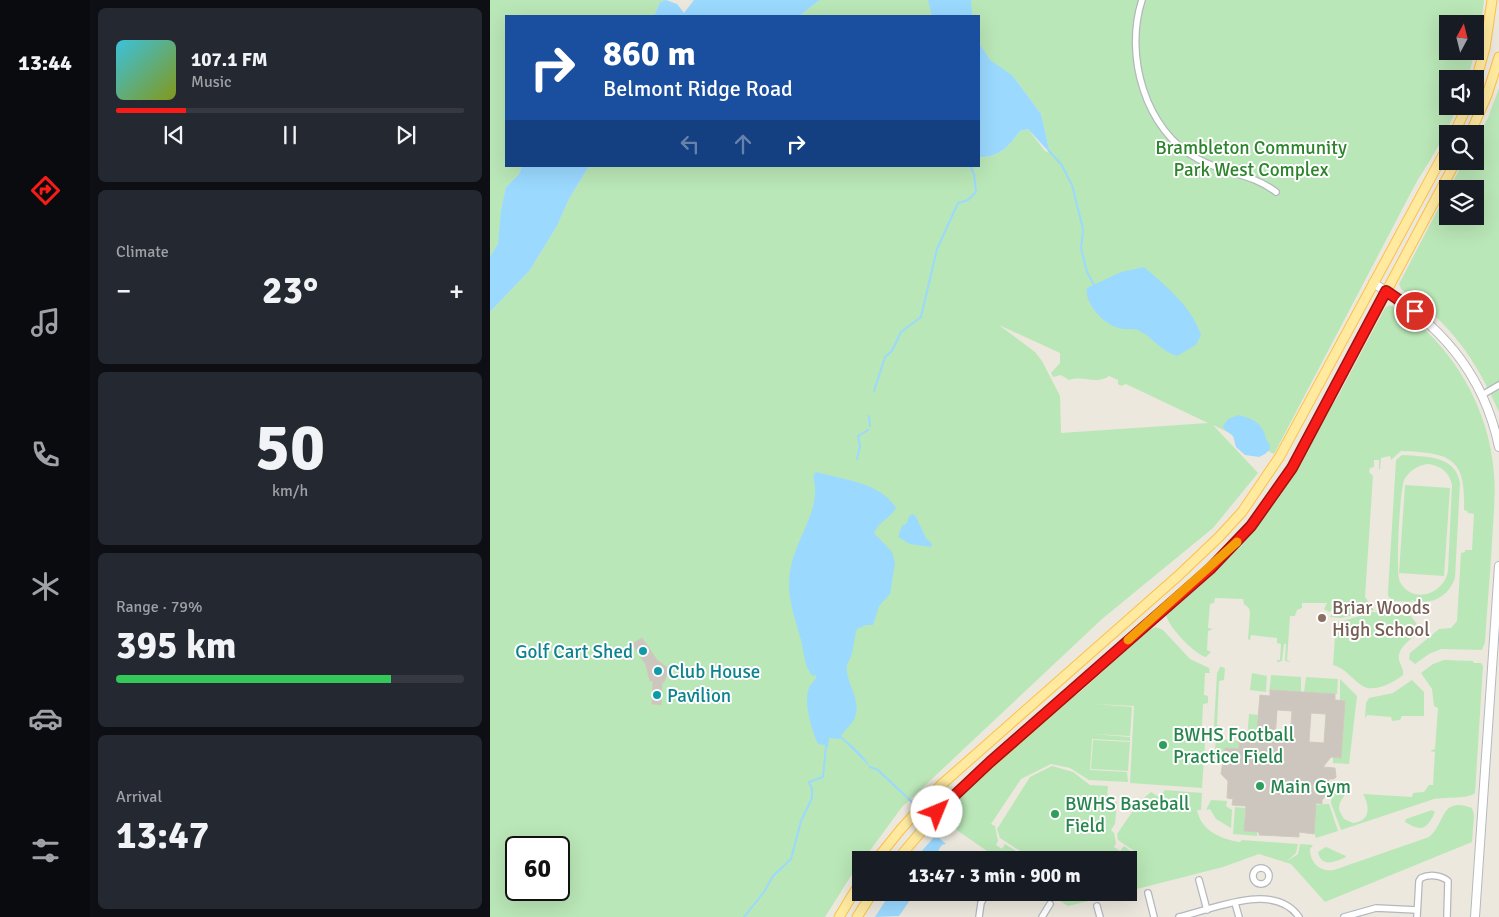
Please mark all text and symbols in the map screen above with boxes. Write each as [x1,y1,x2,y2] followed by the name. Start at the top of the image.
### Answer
[1439,15,1484,60] north arrow
[1439,15,1484,225] map controls
[603,32,696,75] text: 860 m
[520,35,585,100] icon: right
[191,48,268,72] text: 107.1 FM
[18,49,72,76] text: 13:44
[1439,70,1484,115] button: sound
[191,72,232,92] text: Music
[603,75,793,102] text: Belmont Ridge Road
[160,121,188,149] icon: previous
[276,121,304,149] icon: pause
[392,121,420,149] icon: next
[1439,125,1484,170] button: search
[676,130,704,158] icon: left
[729,130,757,158] icon: ahead
[782,130,810,158] icon: right
[1155,136,1347,182] park label: Brambleton Community Park West Complex
[28,173,63,208] icon: directions
[1439,180,1484,225] button: layers
[116,242,169,262] text: Climate
[262,267,318,314] text: 23°
[116,274,131,308] text: −
[449,274,464,308] text: +
[1394,290,1436,332] pin
[1401,297,1429,325] icon: arrive
[28,305,63,340] icon: music
[255,408,325,488] text: 50
[28,437,63,472] icon: phone
[272,481,308,501] text: km/h
[28,569,63,604] icon: climate
[1332,596,1430,642] place label: Briar Woods High School
[116,597,202,617] text: Range · 79%
[1316,612,1328,624] marker: Briar Woods High School
[116,622,237,669] text: 395 km
[515,640,633,664] place label: Golf Cart Shed
[637,645,649,657] marker: Golf Cart Shed
[668,660,760,684] place label: Club House
[652,665,664,677] marker: Club House
[667,684,731,708] place label: Pavilion
[651,689,663,701] marker: Pavilion
[28,701,63,736] icon: car
[1173,723,1294,769] place label: BWHS Football Practice Field
[1157,739,1169,751] marker: BWHS Football Practice Field
[1270,775,1351,799] place label: Main Gym
[1254,780,1266,792] marker: Main Gym
[910,785,962,837] position arrow
[116,787,162,807] text: Arrival
[1065,792,1190,838] place label: BWHS Baseball Field
[1049,808,1061,820] marker: BWHS Baseball Field
[116,812,209,859] text: 13:47
[28,833,63,868] icon: filters
[505,836,570,901] speed limit sign: 60
[908,864,1081,888] text: 13:47 · 3 min · 900 m

